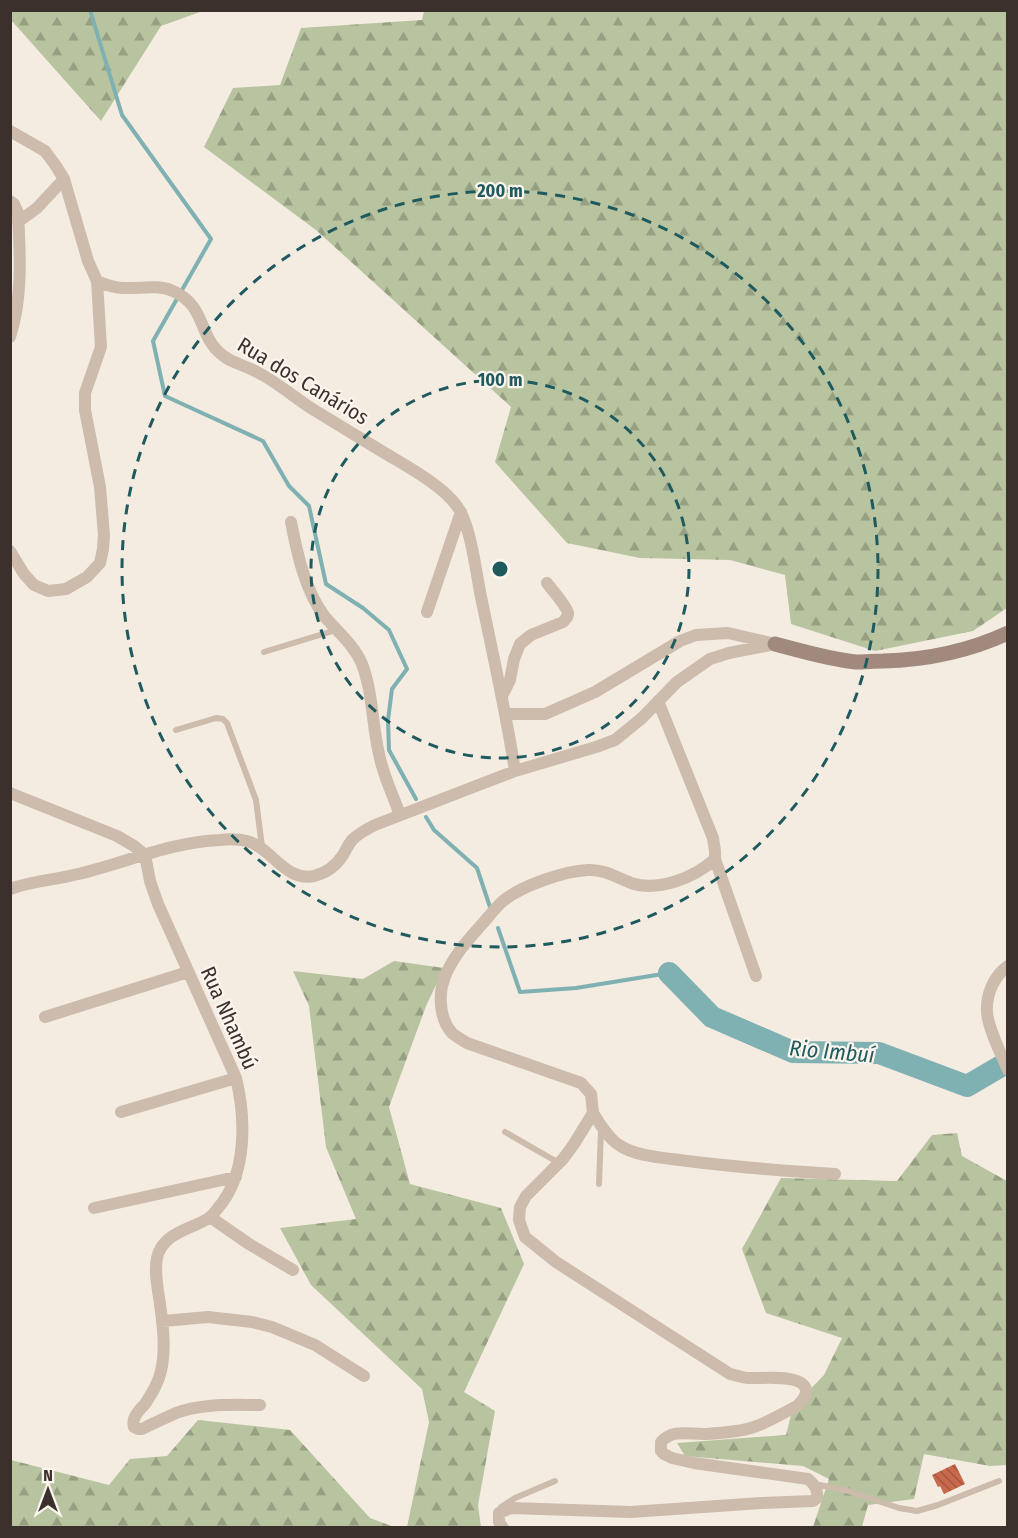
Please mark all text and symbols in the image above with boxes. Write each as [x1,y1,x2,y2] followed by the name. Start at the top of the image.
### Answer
[476,180,523,202] text: 200 m
[233,332,373,430] street label: Rua dos Canários
[478,369,522,391] text: 100 m
[490,559,510,579] centre of rings
[195,962,263,1074] street label: Rua Nhambú
[788,1034,877,1069] water label: Rio Imbuí
[18,1460,78,1520] north arrow
[43,1466,53,1485] text: N

